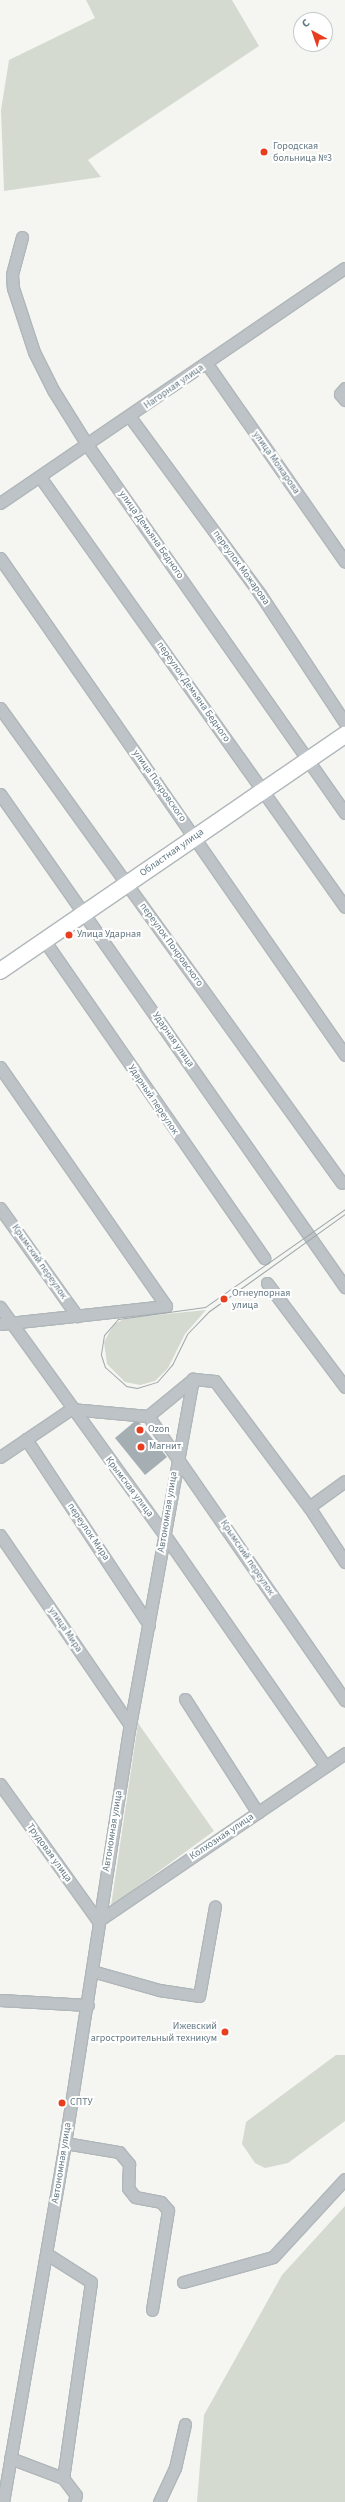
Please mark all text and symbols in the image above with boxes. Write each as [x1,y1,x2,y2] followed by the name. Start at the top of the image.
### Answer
[293,12,333,52] north arrow
[298,15,313,31] text: С
[273,140,332,164] place label: Городская больница №3
[258,146,270,158] marker: Городская больница №3
[142,362,206,412] street label: Нагорная улица
[250,429,302,497] street label: улица Можарова
[116,489,186,581] street label: улица Демьяна Бедного
[210,529,272,607] street label: переулок Можарова
[154,639,232,745] street label: переулок Демьяна Бедного
[130,748,188,824] street label: улица Покровского
[138,826,206,880] street label: Областная улица
[137,901,205,989] street label: переулок Покровского
[77,929,141,941] place label: Улица Ударная
[64,930,74,940] marker: Улица Ударная
[150,1010,196,1070] street label: Ударная улица
[125,1063,181,1137] street label: Ударный переулок
[9,1222,69,1302] street label: Крымский переулок
[232,1287,290,1310] place label: Огнеупорная улица
[219,1294,229,1304] marker: Огнеупорная улица
[148,1424,170,1436] place label: Ozon
[135,1425,145,1435] marker: Ozon
[149,1441,181,1453] place label: Магнит
[136,1442,146,1452] marker: Магнит
[102,1455,156,1519] street label: Крымская улица
[156,1471,180,1553] street label: Автономная улица
[64,1501,112,1563] street label: переулок Мира
[217,1518,277,1598] street label: Крымский переулок
[46,1605,84,1655] street label: улица Мира
[101,1790,125,1872] street label: Автономная улица
[188,1811,256,1863] street label: Колхозная улица
[24,1821,74,1885] street label: Трудовая улица
[91,2020,217,2044] place label: Ижевский агростроительный техникум
[220,2027,230,2037] marker: Ижевский агростроительный техникум
[70,2097,93,2109] place label: СПТУ
[57,2098,67,2108] marker: СПТУ
[50,2122,74,2204] street label: Автономная улица

